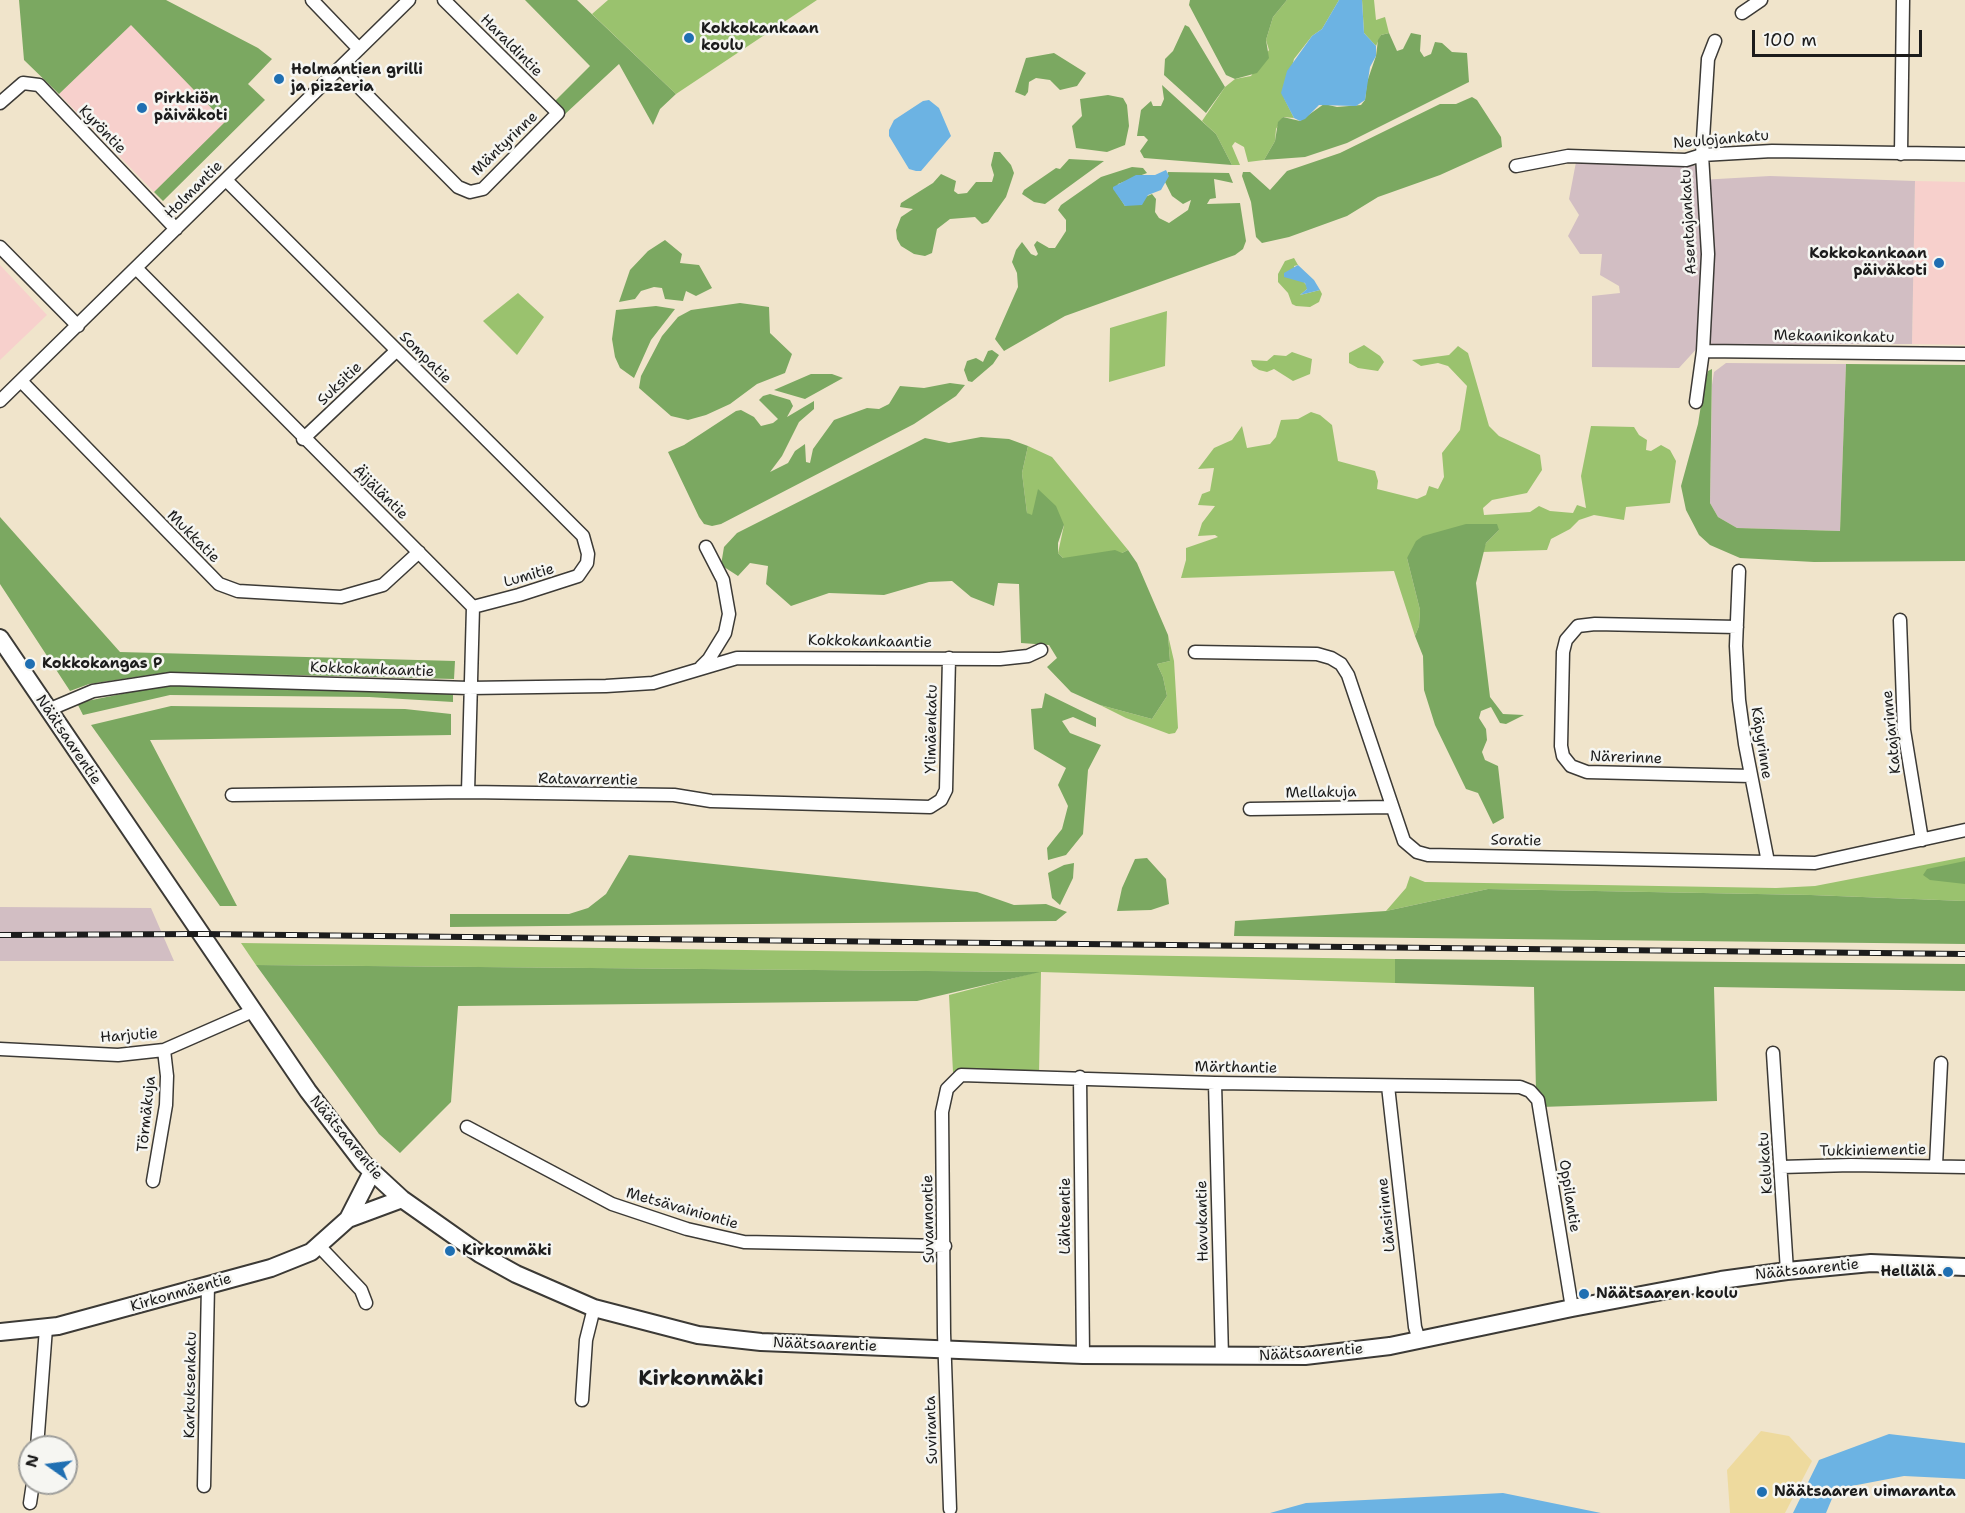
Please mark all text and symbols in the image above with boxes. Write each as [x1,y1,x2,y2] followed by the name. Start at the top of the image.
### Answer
[476,11,546,81] street label: Haraldintie
[1755,18,1924,56] scale bar
[701,20,819,55] place label: Kokkokankaan koulu
[1763,28,1817,52] text: 100 m
[682,31,696,45] marker: Kokkokankaan koulu
[291,61,423,96] place label: Holmantien grilli ja pizzeria
[272,72,286,86] marker: Holmantien grilli ja pizzeria
[154,90,228,125] place label: Pirkkiön päiväkoti
[135,101,149,115] marker: Pirkkiön päiväkoti
[75,102,129,158] street label: Kyröntie
[468,108,542,180] street label: Mäntyrinne
[1672,127,1770,153] street label: Neulojankatu
[161,157,227,223] street label: Holmantie
[1677,169,1701,275] street label: Asentajankatu
[1809,245,1927,280] place label: Kokkokankaan päiväkoti
[1932,256,1946,270] marker: Kokkokankaan päiväkoti
[1773,327,1895,347] street label: Mekaanikonkatu
[395,328,455,388] street label: Sompatie
[314,358,366,410] street label: Suksitie
[349,462,411,524] street label: Äijäläntie
[163,507,223,567] street label: Mukkatie
[502,560,556,592] street label: Lumitie
[808,632,932,652] street label: Kokkokankaantie
[42,655,162,673] place label: Kokkokangas P
[23,657,37,671] marker: Kokkokangas P
[310,659,434,681] street label: Kokkokankaantie
[922,684,942,774] street label: Ylimäenkatu
[1879,689,1905,775] street label: Katajarinne
[31,692,105,788] street label: Näätsaarentie
[1746,706,1776,780] street label: Käpyrinne
[1590,748,1662,768] street label: Närerinne
[538,770,638,790] street label: Ratavarrentie
[1285,783,1357,803] street label: Mellakuja
[1490,832,1542,850] street label: Soratie
[99,1025,159,1047] street label: Harjutie
[1194,1058,1278,1078] street label: Märthantie
[134,1075,160,1153] street label: Törmäkuja
[306,1092,386,1184] street label: Näätsaarentie
[1755,1131,1777,1195] street label: Kelukatu
[1819,1141,1927,1161] street label: Tukkiniementie
[1554,1158,1584,1234] street label: Oppilantie
[919,1174,939,1264] street label: Suvannontie
[1057,1177,1075,1255] street label: Lähteentie
[1374,1177,1400,1253] street label: Länsirinne
[1193,1180,1213,1262] street label: Havukantie
[624,1184,740,1234] street label: Metsävainiontie
[462,1242,552,1260] place label: Kirkonmäki
[443,1244,457,1258] marker: Kirkonmäki
[1754,1256,1860,1284] street label: Näätsaarentie
[1881,1263,1936,1281] place label: Hellälä
[1941,1265,1955,1279] marker: Hellälä
[128,1270,234,1316] street label: Kirkonmäentie
[1596,1285,1738,1303] place label: Näätsaaren koulu
[1577,1287,1591,1301] marker: Näätsaaren koulu
[181,1331,201,1439] street label: Karkuksenkatu
[773,1334,877,1356] street label: Näätsaarentie
[1258,1340,1364,1366] street label: Näätsaarentie
[638,1367,764,1393] district label: Kirkonmäki
[922,1395,942,1465] street label: Suviranta
[18,1435,78,1495] north arrow
[20,1452,44,1470] text: N
[1774,1483,1956,1501] place label: Näätsaaren uimaranta
[1755,1485,1769,1499] marker: Näätsaaren uimaranta

